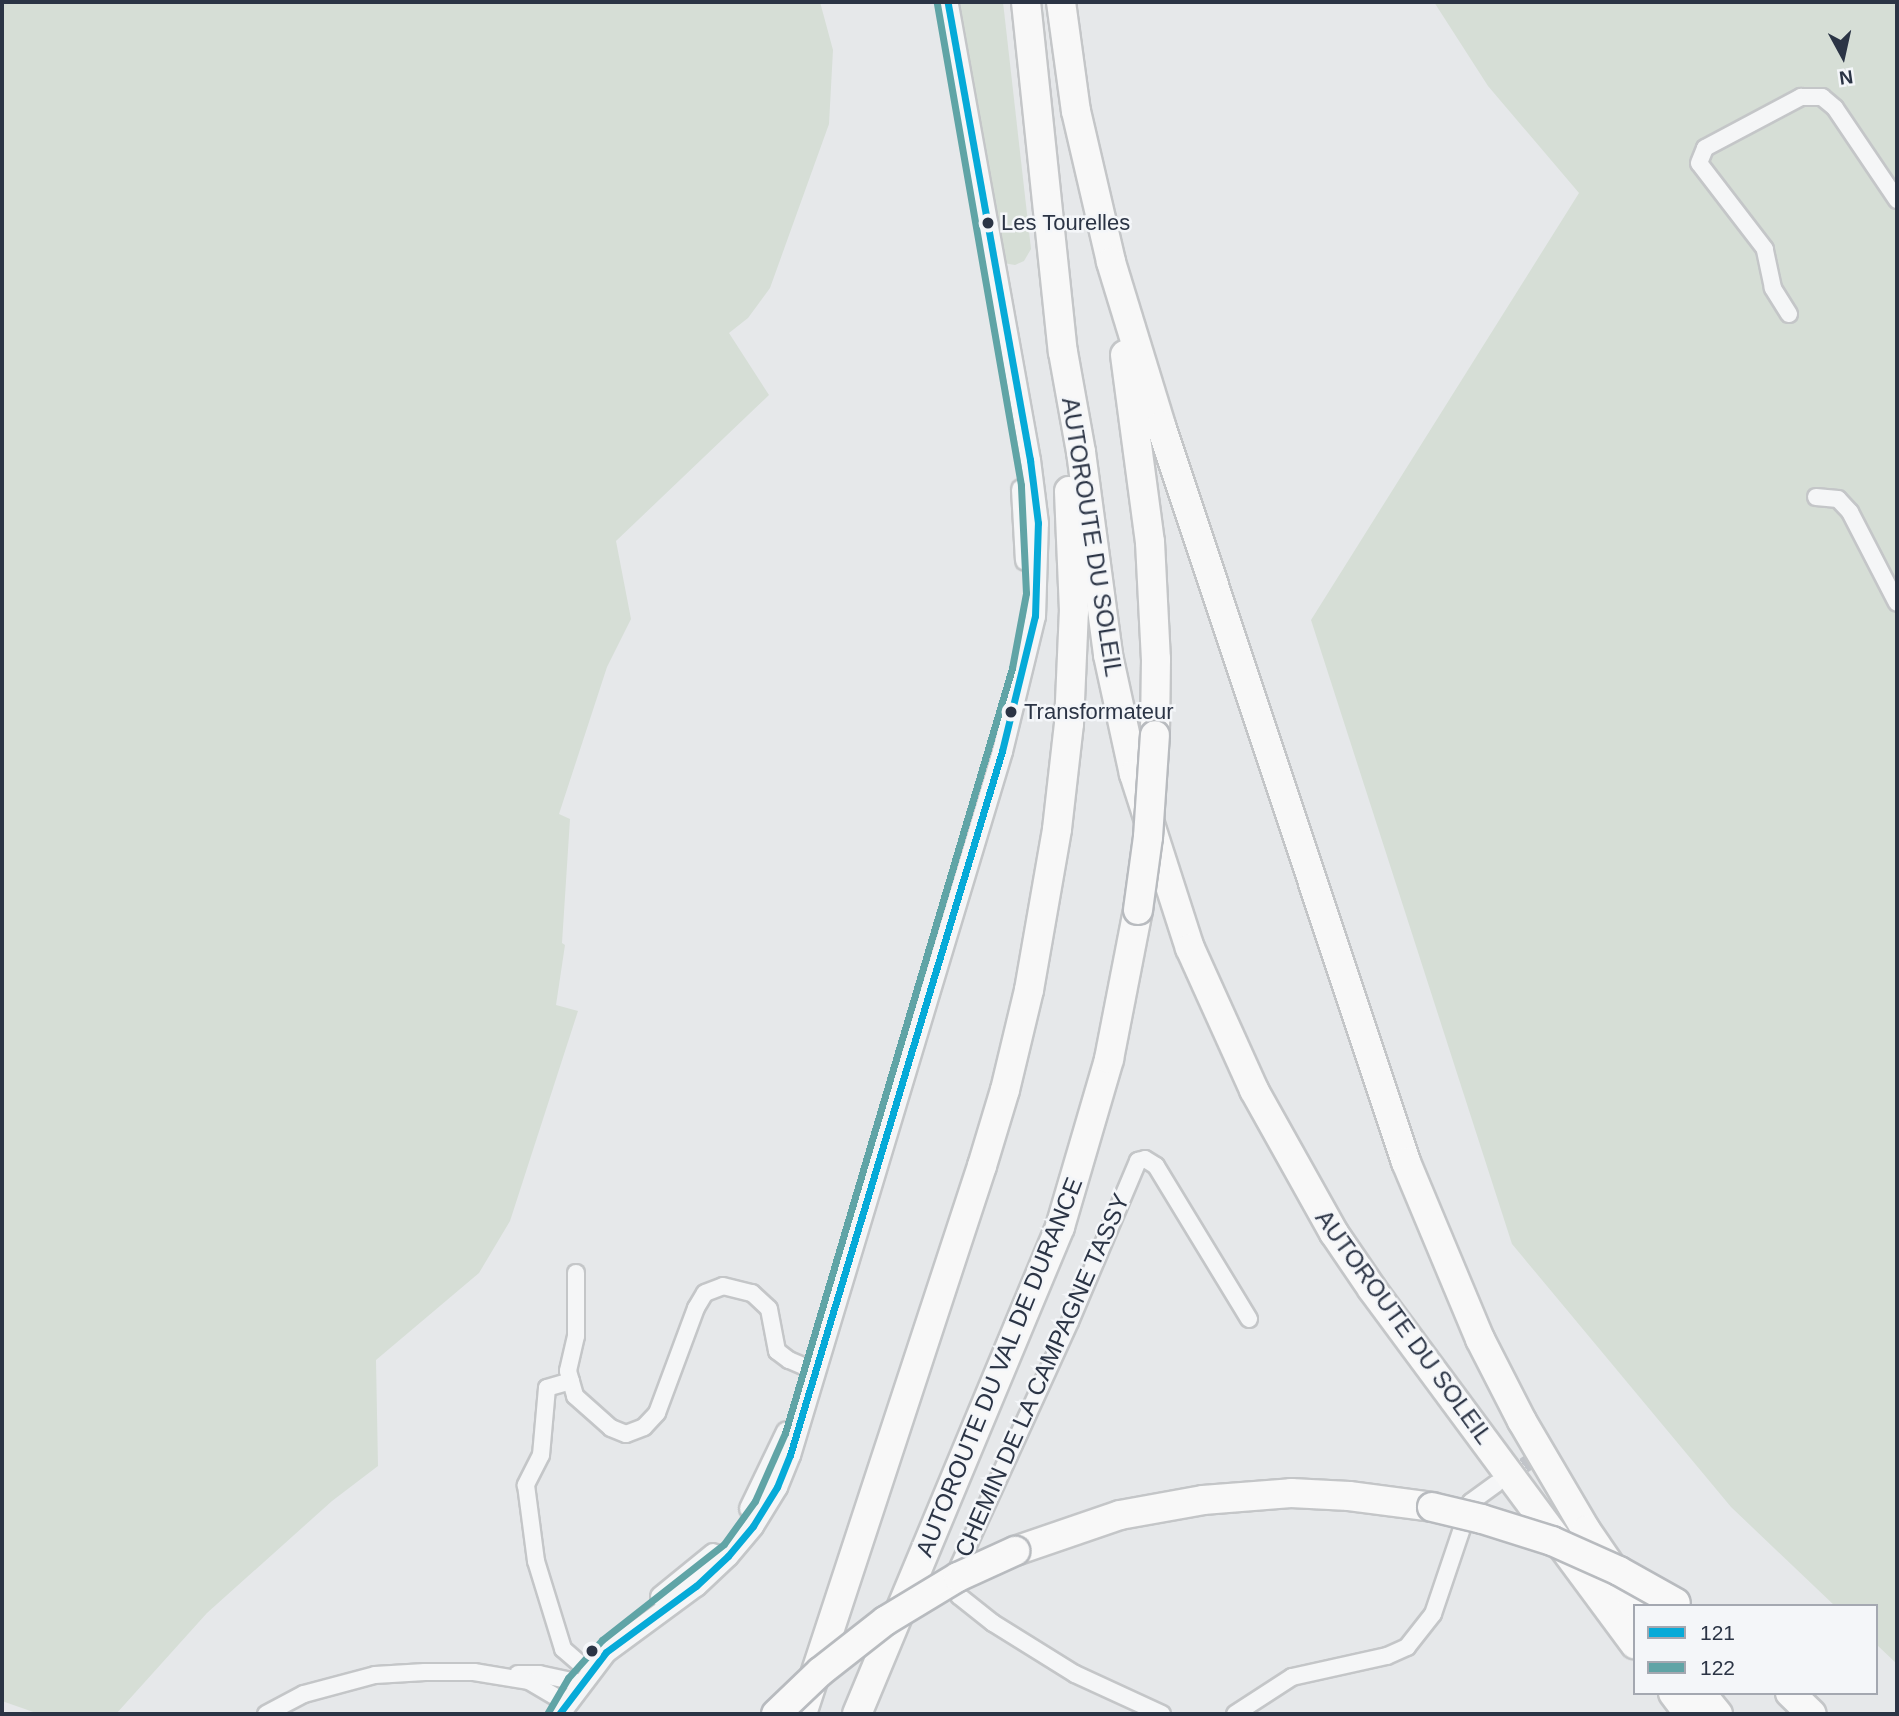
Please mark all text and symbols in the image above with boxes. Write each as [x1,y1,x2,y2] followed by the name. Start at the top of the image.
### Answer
[1808,21,1878,91] north arrow
[1838,66,1854,89] text: N
[1001,210,1131,236] place label: Les Tourelles
[981,216,995,230] marker: Les Tourelles
[1056,395,1128,679] street label: AUTOROUTE DU SOLEIL
[1024,699,1174,725] place label: Transformateur
[1004,705,1018,719] marker: Transformateur
[909,1173,1089,1561] street label: AUTOROUTE DU VAL DE DURANCE
[948,1188,1136,1562] street label: CHEMIN DE LA CAMPAGNE TASSY
[1309,1204,1499,1450] street label: AUTOROUTE DU SOLEIL
[1633,1604,1878,1695] legend
[1700,1621,1735,1644] text: 121
[585,1644,599,1658] unlabelled marker
[1700,1656,1735,1679] text: 122

